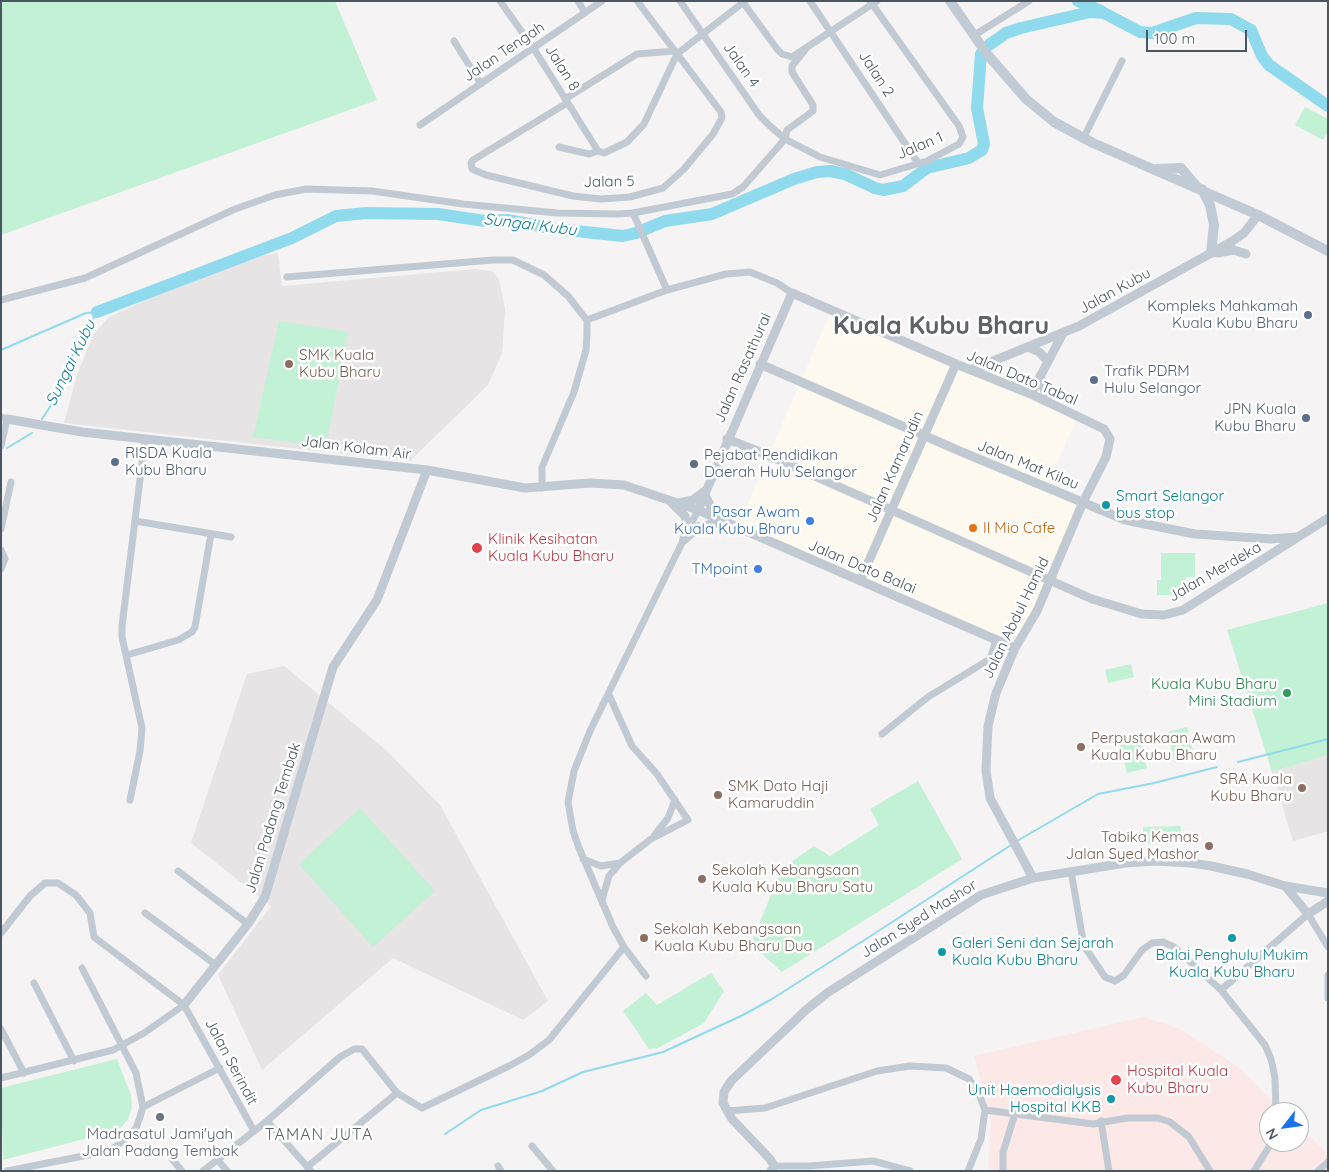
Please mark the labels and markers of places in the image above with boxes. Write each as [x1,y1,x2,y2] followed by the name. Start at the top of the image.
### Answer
[1147,297,1298,332] place label: Kompleks Mahkamah Kuala Kubu Bharu
[1302,309,1314,321] marker: Kompleks Mahkamah Kuala Kubu Bharu
[299,346,381,381] place label: SMK Kuala Kubu Bharu
[283,358,295,370] marker: SMK Kuala Kubu Bharu
[1104,362,1201,397] place label: Trafik PDRM Hulu Selangor
[1088,374,1100,386] marker: Trafik PDRM Hulu Selangor
[1214,400,1296,435] place label: JPN Kuala Kubu Bharu
[1300,412,1312,424] marker: JPN Kuala Kubu Bharu
[125,444,212,479] place label: RISDA Kuala Kubu Bharu
[704,446,857,481] place label: Pejabat Pendidikan Daerah Hulu Selangor
[109,456,121,468] marker: RISDA Kuala Kubu Bharu
[688,458,700,470] marker: Pejabat Pendidikan Daerah Hulu Selangor
[1116,487,1224,522] place label: Smart Selangor bus stop
[1100,499,1112,511] marker: Smart Selangor bus stop
[674,503,800,538] place label: Pasar Awam Kuala Kubu Bharu
[804,515,816,527] marker: Pasar Awam Kuala Kubu Bharu
[983,519,1055,537] place label: Il Mio Cafe
[967,522,979,534] marker: Il Mio Cafe
[488,530,614,565] place label: Klinik Kesihatan Kuala Kubu Bharu
[470,541,484,555] marker: Klinik Kesihatan Kuala Kubu Bharu
[691,560,748,578] place label: TMpoint
[752,563,764,575] marker: TMpoint
[1151,675,1277,710] place label: Kuala Kubu Bharu Mini Stadium
[1281,687,1293,699] marker: Kuala Kubu Bharu Mini Stadium
[1091,729,1236,764] place label: Perpustakaan Awam Kuala Kubu Bharu
[1075,741,1087,753] marker: Perpustakaan Awam Kuala Kubu Bharu
[1210,770,1292,805] place label: SRA Kuala Kubu Bharu
[728,777,828,812] place label: SMK Dato Haji Kamaruddin
[1296,782,1308,794] marker: SRA Kuala Kubu Bharu
[712,789,724,801] marker: SMK Dato Haji Kamaruddin
[1066,828,1199,863] place label: Tabika Kemas Jalan Syed Mashor
[1203,840,1215,852] marker: Tabika Kemas Jalan Syed Mashor
[712,861,873,896] place label: Sekolah Kebangsaan Kuala Kubu Bharu Satu
[696,873,708,885] marker: Sekolah Kebangsaan Kuala Kubu Bharu Satu
[654,920,813,955] place label: Sekolah Kebangsaan Kuala Kubu Bharu Dua
[638,932,650,944] marker: Sekolah Kebangsaan Kuala Kubu Bharu Dua
[1226,932,1238,944] marker: Balai Penghulu Mukim Kuala Kubu Bharu
[952,934,1114,969] place label: Galeri Seni dan Sejarah Kuala Kubu Bharu
[936,946,948,958] marker: Galeri Seni dan Sejarah Kuala Kubu Bharu
[1156,946,1308,981] place label: Balai Penghulu Mukim Kuala Kubu Bharu
[1127,1062,1228,1097] place label: Hospital Kuala Kubu Bharu
[1109,1073,1123,1087] marker: Hospital Kuala Kubu Bharu
[968,1081,1101,1116] place label: Unit Haemodialysis Hospital KKB
[1105,1093,1117,1105] marker: Unit Haemodialysis Hospital KKB
[154,1111,166,1123] marker: Madrasatul Jami'yah Jalan Padang Tembak
[82,1125,238,1160] place label: Madrasatul Jami'yah Jalan Padang Tembak

